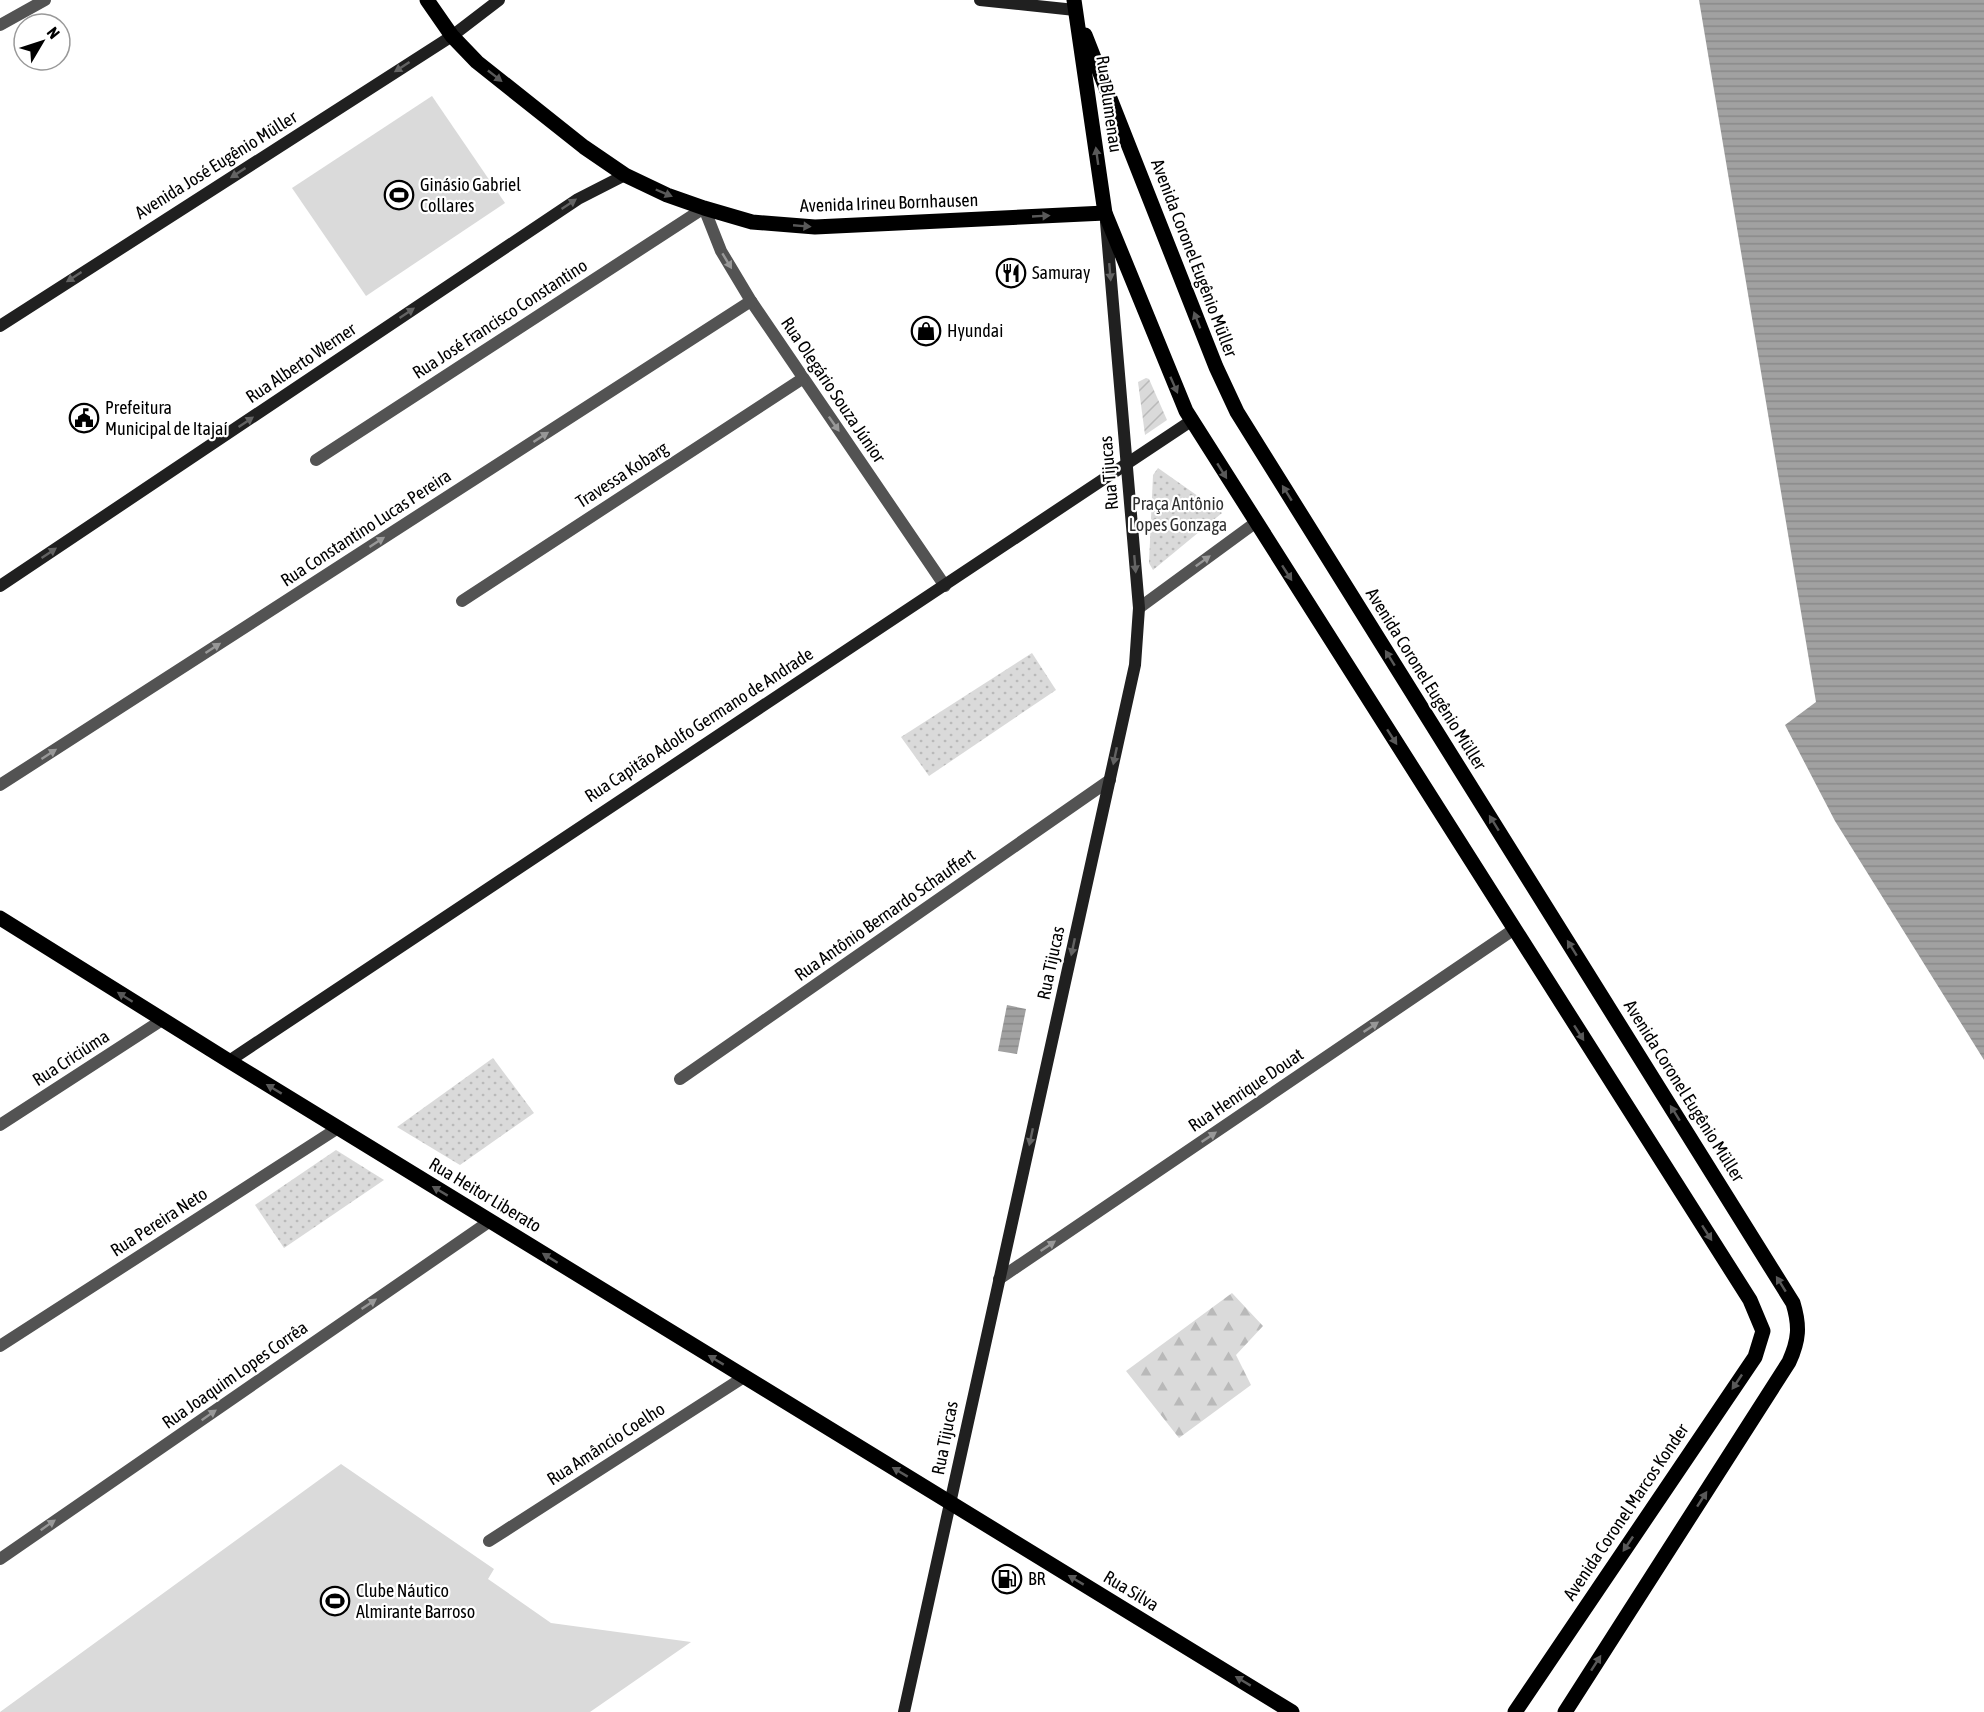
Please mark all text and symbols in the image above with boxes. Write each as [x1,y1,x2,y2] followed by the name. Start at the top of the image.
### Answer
[12,12,72,72] north arrow
[44,23,64,42] text: N
[1092,54,1127,154] street label: Rua Blumenau
[394,62,410,73] one-way arrow
[487,70,503,83] one-way arrow
[131,106,301,223] street label: Avenida José Eugênio Müller
[1092,146,1101,165] one-way arrow
[1147,156,1242,360] street label: Avenida Coronel Eugênio Müller
[231,167,247,179] one-way arrow
[420,174,521,216] place label: Ginásio Gabriel Collares
[383,179,415,211] sports icon: Ginásio Gabriel Collares
[655,188,673,198] one-way arrow
[799,189,979,216] street label: Avenida Irineu Bornhausen
[561,198,577,210] one-way arrow
[1032,212,1051,221] one-way arrow
[792,222,811,231] one-way arrow
[722,253,732,270] one-way arrow
[409,254,591,383] street label: Rua José Francisco Constantino
[995,257,1027,289] restaurant icon: Samuray
[1032,262,1090,283] place label: Samuray
[1105,262,1115,281] one-way arrow
[66,272,82,283] one-way arrow
[399,307,416,318] one-way arrow
[1192,311,1201,329] one-way arrow
[777,313,890,467] street label: Rua Olegário Souza Júnior
[910,315,942,347] shop icon: Hyundai
[242,318,360,407] street label: Rua Alberto Werner
[947,320,1003,341] place label: Hyundai
[1169,376,1178,393] one-way arrow
[105,397,228,439] place label: Prefeitura Municipal de Itajaí
[68,402,100,434] public building icon: Prefeitura Municipal de Itajaí
[828,416,840,432] one-way arrow
[238,417,254,428] one-way arrow
[533,431,549,442] one-way arrow
[1095,435,1122,511] street label: Rua Tijucas
[572,437,672,512] street label: Travessa Kobarg
[1217,463,1228,479] one-way arrow
[277,465,455,590] street label: Rua Constantino Lucas Pereira
[1281,485,1292,501] one-way arrow
[1129,493,1227,535] park label: Praça Antônio Lopes Gonzaga
[369,537,385,548] one-way arrow
[40,548,57,559] one-way arrow
[1130,554,1140,573] one-way arrow
[1196,556,1211,568] one-way arrow
[1281,565,1292,581] one-way arrow
[1362,584,1491,774] street label: Avenida Coronel Eugênio Müller
[205,643,221,654] one-way arrow
[581,643,817,806] street label: Rua Capitão Adolfo Germano de Andrade
[1385,650,1396,666] one-way arrow
[1386,729,1397,745] one-way arrow
[1110,747,1119,766] one-way arrow
[41,748,57,759] one-way arrow
[1488,815,1499,831] one-way arrow
[790,844,979,985] street label: Rua Antônio Bernardo Schauffert
[1033,924,1069,1001] street label: Rua Tijucas
[1068,937,1077,956] one-way arrow
[1566,940,1577,956] one-way arrow
[117,992,133,1003] one-way arrow
[1620,996,1749,1186] street label: Avenida Coronel Eugênio Müller
[1362,1021,1378,1033] one-way arrow
[29,1025,113,1090] street label: Rua Criciúma
[1574,1025,1585,1041] one-way arrow
[1184,1043,1307,1136] street label: Rua Henrique Douat
[266,1084,282,1095] one-way arrow
[1669,1105,1680,1122] one-way arrow
[1026,1128,1035,1147] one-way arrow
[1201,1131,1217,1143] one-way arrow
[425,1153,545,1236] street label: Rua Heitor Liberato
[106,1183,211,1261] street label: Rua Pereira Neto
[432,1185,449,1196] one-way arrow
[1701,1224,1713,1240] one-way arrow
[1040,1241,1056,1252] one-way arrow
[542,1252,558,1263] one-way arrow
[1776,1276,1787,1292] one-way arrow
[361,1298,377,1310] one-way arrow
[158,1316,311,1433] street label: Rua Joaquim Lopes Corrêa
[708,1354,724,1365] one-way arrow
[1731,1374,1743,1390] one-way arrow
[543,1398,668,1489] street label: Rua Amâncio Coelho
[927,1399,962,1476] street label: Rua Tijucas
[200,1409,216,1421] one-way arrow
[1559,1419,1693,1604] street label: Avenida Coronel Marcos Konder
[892,1467,908,1478] one-way arrow
[1696,1491,1707,1507] one-way arrow
[40,1519,56,1531] one-way arrow
[1623,1536,1634,1552] one-way arrow
[991,1563,1023,1595] fuel station icon: BR
[1100,1566,1163,1615] street label: Rua Silva
[1028,1568,1046,1589] place label: BR
[1068,1574,1084,1585] one-way arrow
[356,1580,475,1622] place label: Clube Náutico Almirante Barroso
[319,1585,351,1617] sports icon: Clube Náutico Almirante Barroso
[1590,1655,1601,1671] one-way arrow
[1235,1676,1251,1687] one-way arrow

